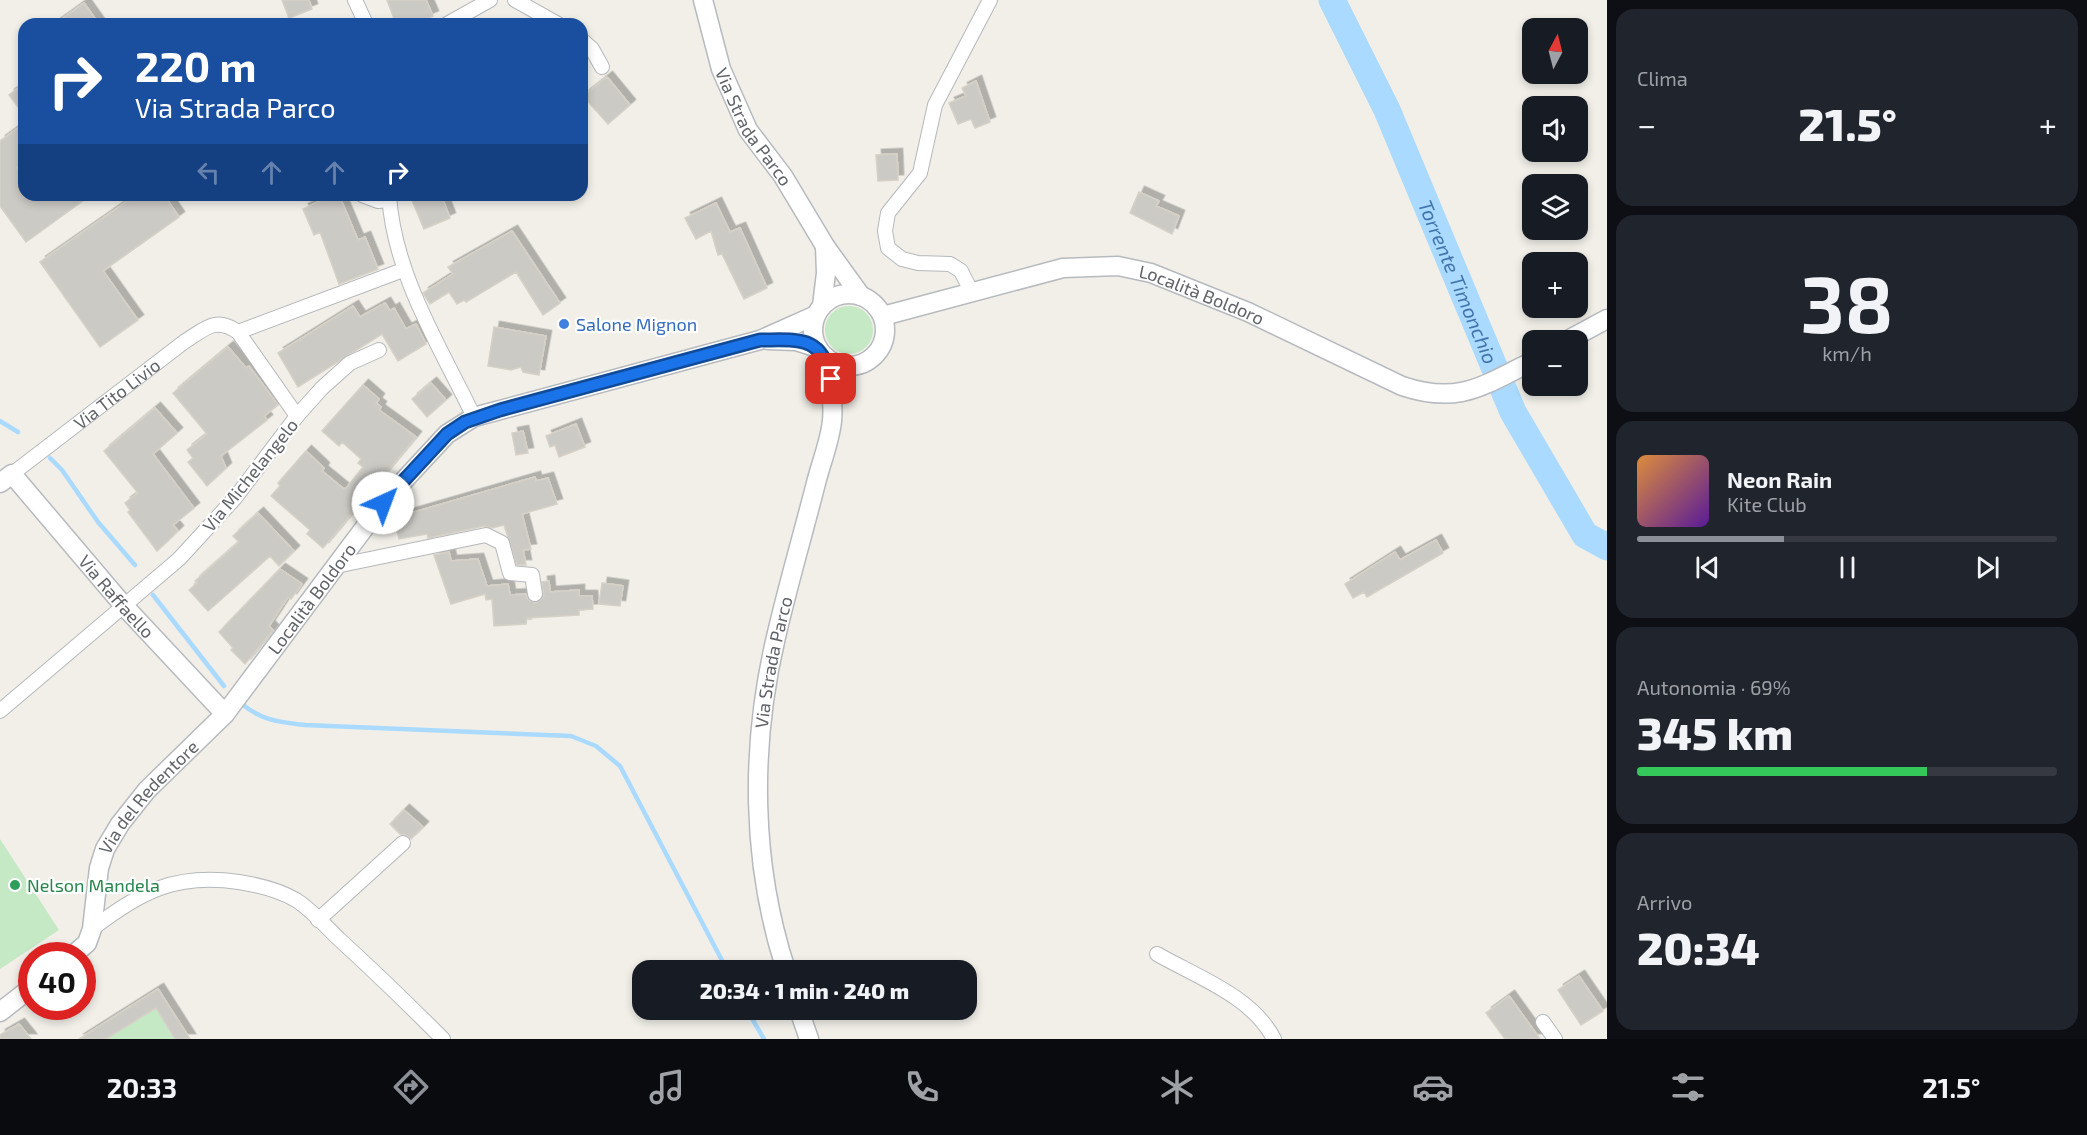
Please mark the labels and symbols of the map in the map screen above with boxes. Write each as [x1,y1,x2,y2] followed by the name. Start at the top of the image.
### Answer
[1522,18,1588,84] north arrow
[711,64,797,189] street label: Via Strada Parco
[1414,196,1503,367] water label: Torrente Timonchio
[1137,260,1268,329] street label: Località Boldoro
[576,313,697,335] place label: Salone Mignon
[557,317,571,331] marker: Salone Mignon
[805,353,856,404] pin
[69,354,164,434] street label: Via Tito Livio
[198,414,302,536] street label: Via Michelangelo
[351,471,415,535] position arrow
[263,538,360,658] street label: Località Boldoro
[74,550,159,643] street label: Via Raffaello
[750,594,797,729] street label: Via Strada Parco
[94,735,203,858] street label: Via del Redentore
[27,874,160,896] place label: Nelson Mandela
[8,878,22,892] marker: Nelson Mandela
[18,942,96,1020] speed limit sign: 40

